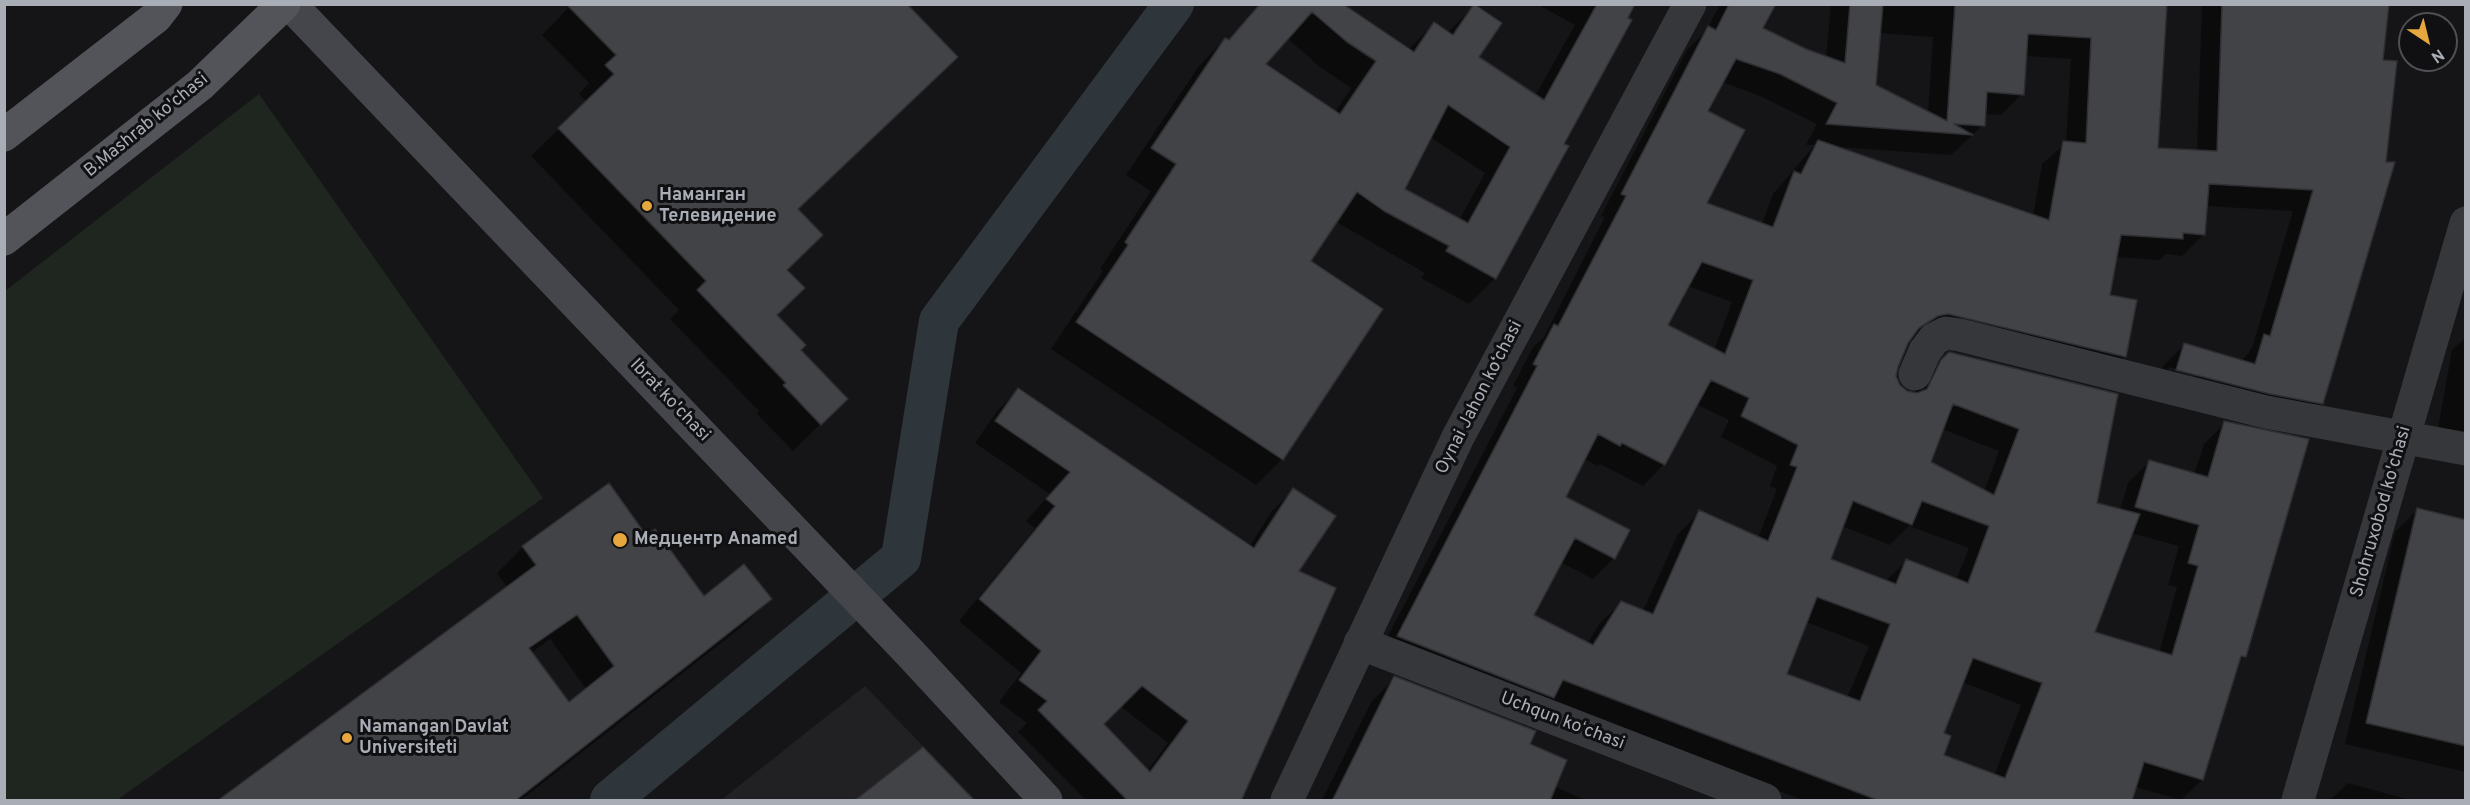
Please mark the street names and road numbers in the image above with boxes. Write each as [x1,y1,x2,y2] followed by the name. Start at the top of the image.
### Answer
[81,69,213,183] street label: B.Mashrab ko'chasi
[1432,318,1528,478] street label: Oynai Jahon ko‘chasi
[624,355,714,447] street label: Ibrat ko'chasi
[2347,424,2417,600] street label: Shohruxobod ko'chasi
[1497,688,1627,756] street label: Uchqun koʻchasi

